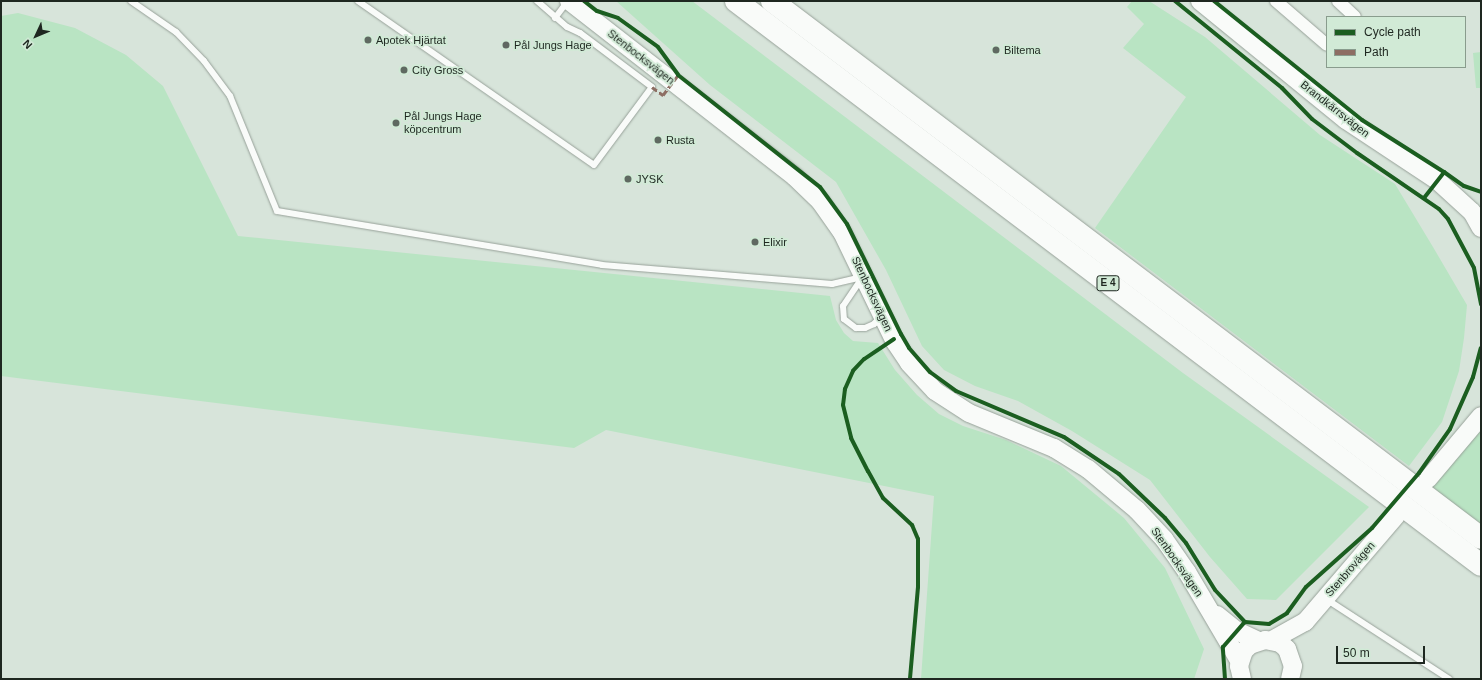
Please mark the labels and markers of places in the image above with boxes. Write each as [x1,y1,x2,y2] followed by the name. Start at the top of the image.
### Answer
[376,33,446,47] place label: Apotek Hjärtat
[363,35,373,45] marker: Apotek Hjärtat
[514,38,592,52] place label: Pål Jungs Hage
[501,40,511,50] marker: Pål Jungs Hage
[1004,43,1041,57] place label: Biltema
[991,45,1001,55] marker: Biltema
[412,63,463,77] place label: City Gross
[399,65,409,75] marker: City Gross
[404,110,482,136] place label: Pål Jungs Hage köpcentrum
[391,118,401,128] marker: Pål Jungs Hage köpcentrum
[666,133,695,147] place label: Rusta
[653,135,663,145] marker: Rusta
[636,172,664,186] place label: JYSK
[623,174,633,184] marker: JYSK
[763,235,787,249] place label: Elixir
[750,237,760,247] marker: Elixir

